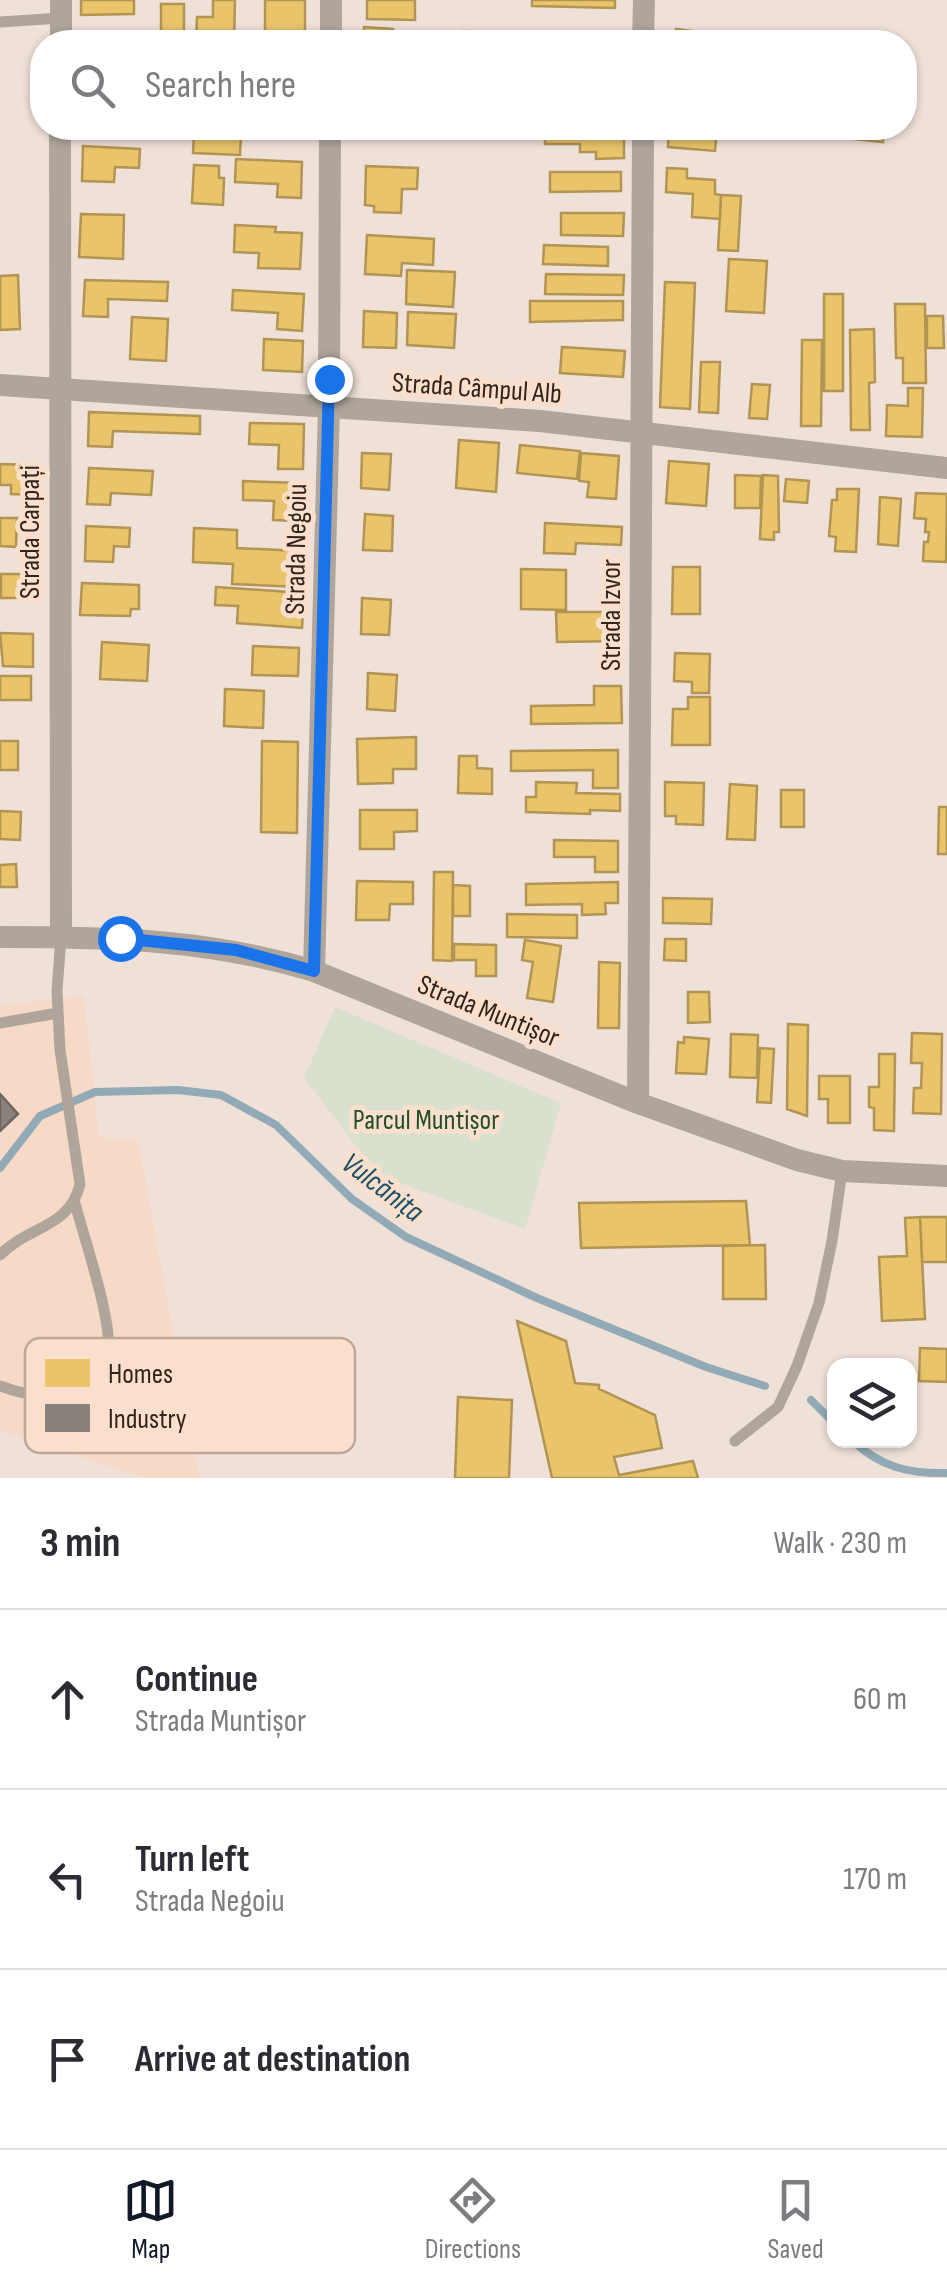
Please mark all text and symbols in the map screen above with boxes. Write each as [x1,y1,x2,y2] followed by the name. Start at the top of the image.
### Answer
[30,30,917,140] search box
[65,58,120,113] icon: search
[145,63,296,108] text: Search here
[307,357,353,403] route end
[391,366,563,411] street label: Strada Câmpul Alb
[14,465,47,599] street label: Strada Carpați
[279,483,314,615] street label: Strada Negoiu
[595,559,628,671] street label: Strada Izvor
[98,916,144,962] route start
[413,968,564,1055] street label: Strada Muntișor
[353,1104,499,1137] park label: Parcul Muntișor
[334,1145,431,1230] water label: Vulcănița
[25,1338,355,1453] legend
[108,1358,173,1391] text: Homes
[827,1358,917,1448] map controls
[827,1358,917,1448] button: layers
[108,1403,187,1436] text: Industry
[40,1518,120,1569] text: 3 min
[773,1524,907,1563] text: Walk · 230 m
[135,1657,258,1702] text: Continue
[40,1672,95,1727] icon: ahead
[853,1680,907,1719] text: 60 m
[135,1702,306,1741] text: Strada Muntișor
[135,1837,249,1882] text: Turn left
[40,1852,95,1907] icon: left
[843,1860,907,1899] text: 170 m
[135,1882,285,1921] text: Strada Negoiu
[40,2032,95,2087] icon: arrive
[135,2037,410,2082] text: Arrive at destination
[123,2173,178,2266] tab: Map
[425,2173,521,2266] tab: Directions
[768,2173,824,2266] tab: Saved

